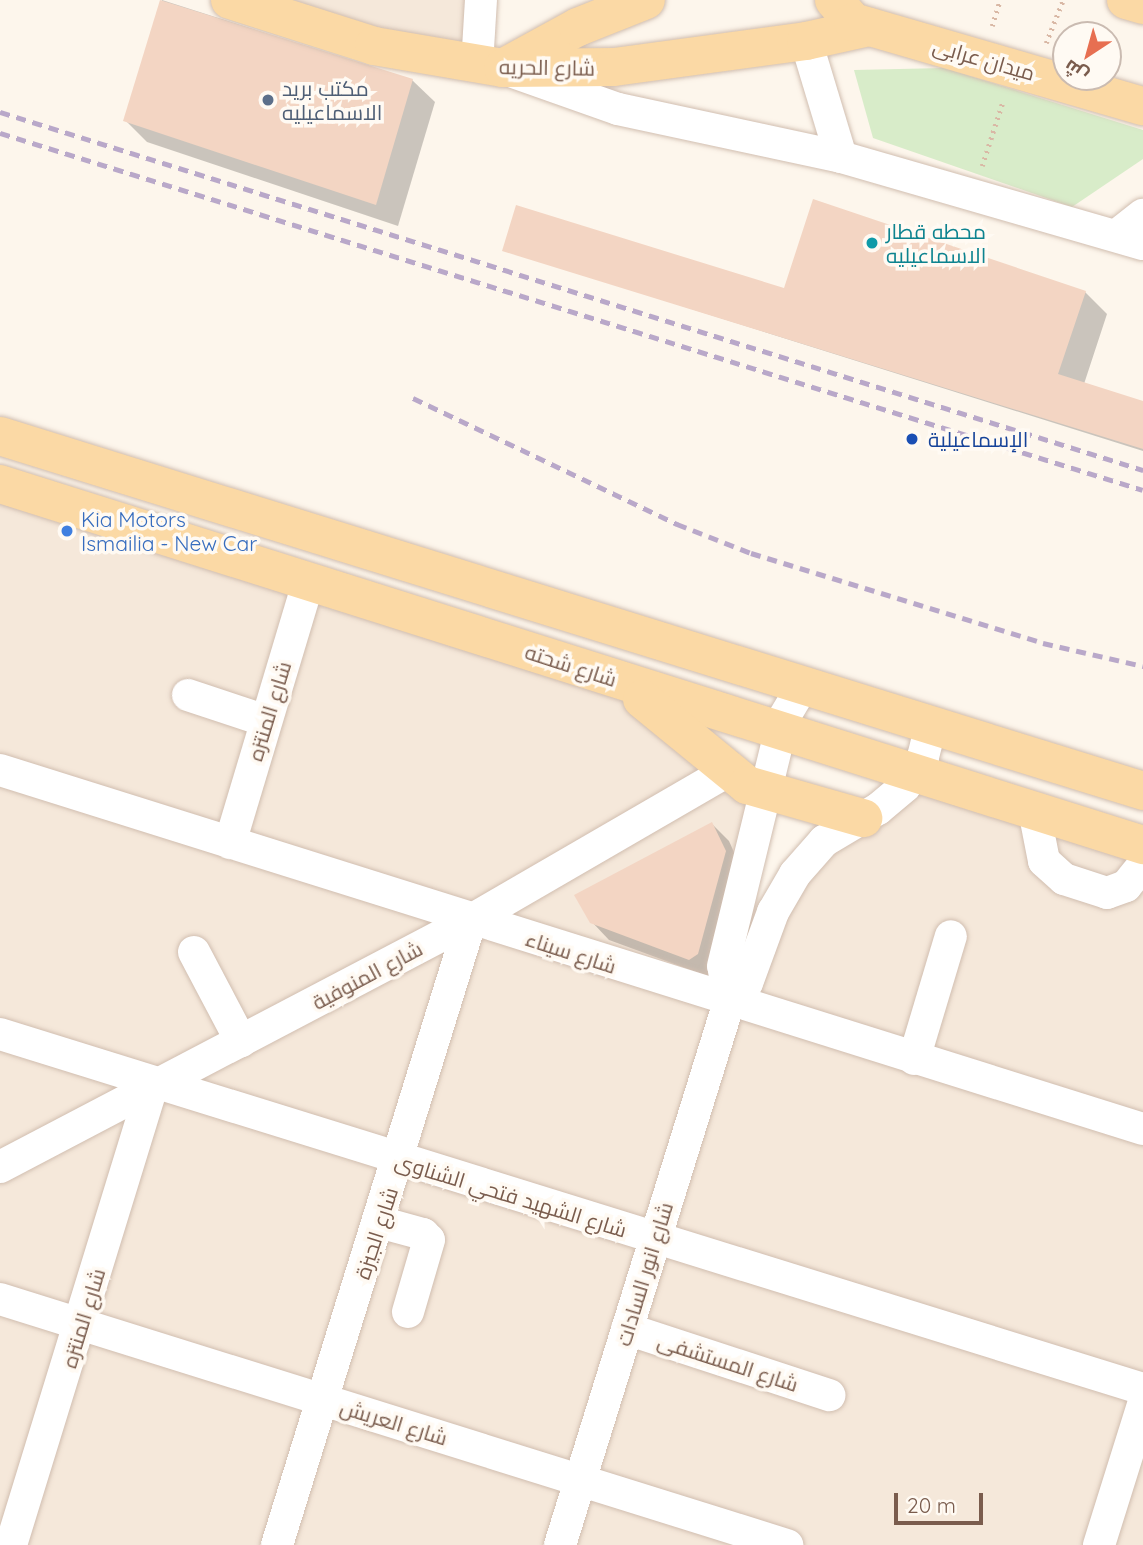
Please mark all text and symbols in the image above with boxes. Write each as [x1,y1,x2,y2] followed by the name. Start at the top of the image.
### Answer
[1052,21,1122,91] north arrow
[930,32,1038,86] street label: ميدان عرابى
[499,54,595,80] street label: شارع الحريه
[1059,54,1093,88] text: ش
[282,75,382,125] place label: مكتب بريد الاسماعيليه
[260,92,276,108] marker: مكتب بريد الاسماعيليه
[886,218,986,268] place label: محطه قطار الاسماعيليه
[864,235,880,251] marker: محطه قطار الاسماعيليه
[928,426,1028,452] place label: الإسماعيلية
[902,429,922,449] marker: الإسماعيلية
[81,506,257,556] place label: Kia Motors Ismailia - New Car
[59,523,75,539] marker: Kia Motors Ismailia - New Car
[522,638,620,692] street label: شارع شحته
[242,658,296,764] street label: شارع المنتزه
[523,926,619,978] street label: شارع سيناء
[307,935,427,1015] street label: شارع المنوفية
[392,1148,630,1242] street label: شارع الشهيد فتحي الشناوى
[349,1184,403,1282] street label: شارع الجيزة
[610,1199,678,1349] street label: شارع انور السادات
[56,1265,110,1371] street label: شارع المنتزه
[655,1327,801,1397] street label: شارع المستشفى
[337,1394,451,1450] street label: شارع العريش
[898,1478,987,1522] scale bar
[907,1492,956,1518] text: 20 m

